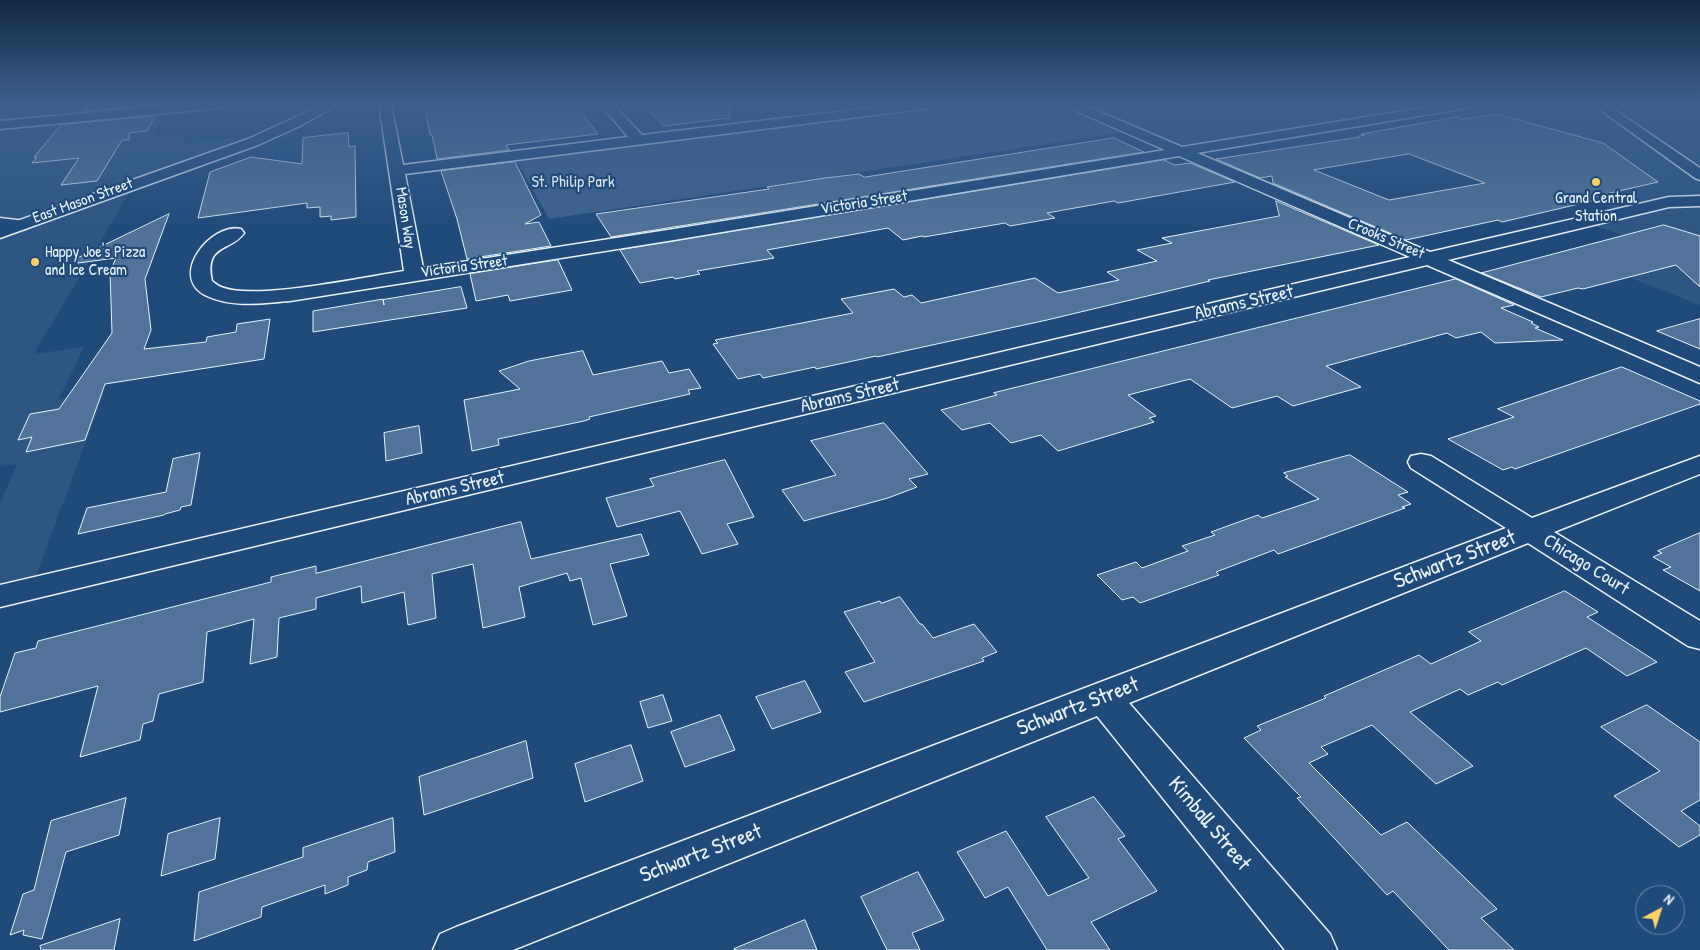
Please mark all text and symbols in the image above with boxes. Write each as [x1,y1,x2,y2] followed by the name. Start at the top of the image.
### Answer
[531,173,615,193] park label: St. Philip Park
[30,174,136,228] street label: East Mason Street
[1590,176,1602,188] marker: Grand Central Station
[391,186,419,250] street label: Mason Way
[819,187,909,219] street label: Victoria Street
[1555,189,1637,227] place label: Grand Central Station
[1345,214,1427,264] street label: Crooks Street
[45,243,145,281] place label: Happy Joe's Pizza and Ice Cream
[419,251,509,283] street label: Victoria Street
[29,256,41,268] marker: Happy Joe's Pizza and Ice Cream
[1192,281,1296,325] street label: Abrams Street
[798,374,902,418] street label: Abrams Street
[403,467,507,511] street label: Abrams Street
[1390,525,1520,595] street label: Schwartz Street
[1539,530,1633,600] street label: Chicago Court
[1013,672,1143,742] street label: Schwartz Street
[1162,772,1256,876] street label: Kimball Street
[636,819,766,889] street label: Schwartz Street
[1635,885,1685,935] north arrow
[1660,889,1678,909] text: N

